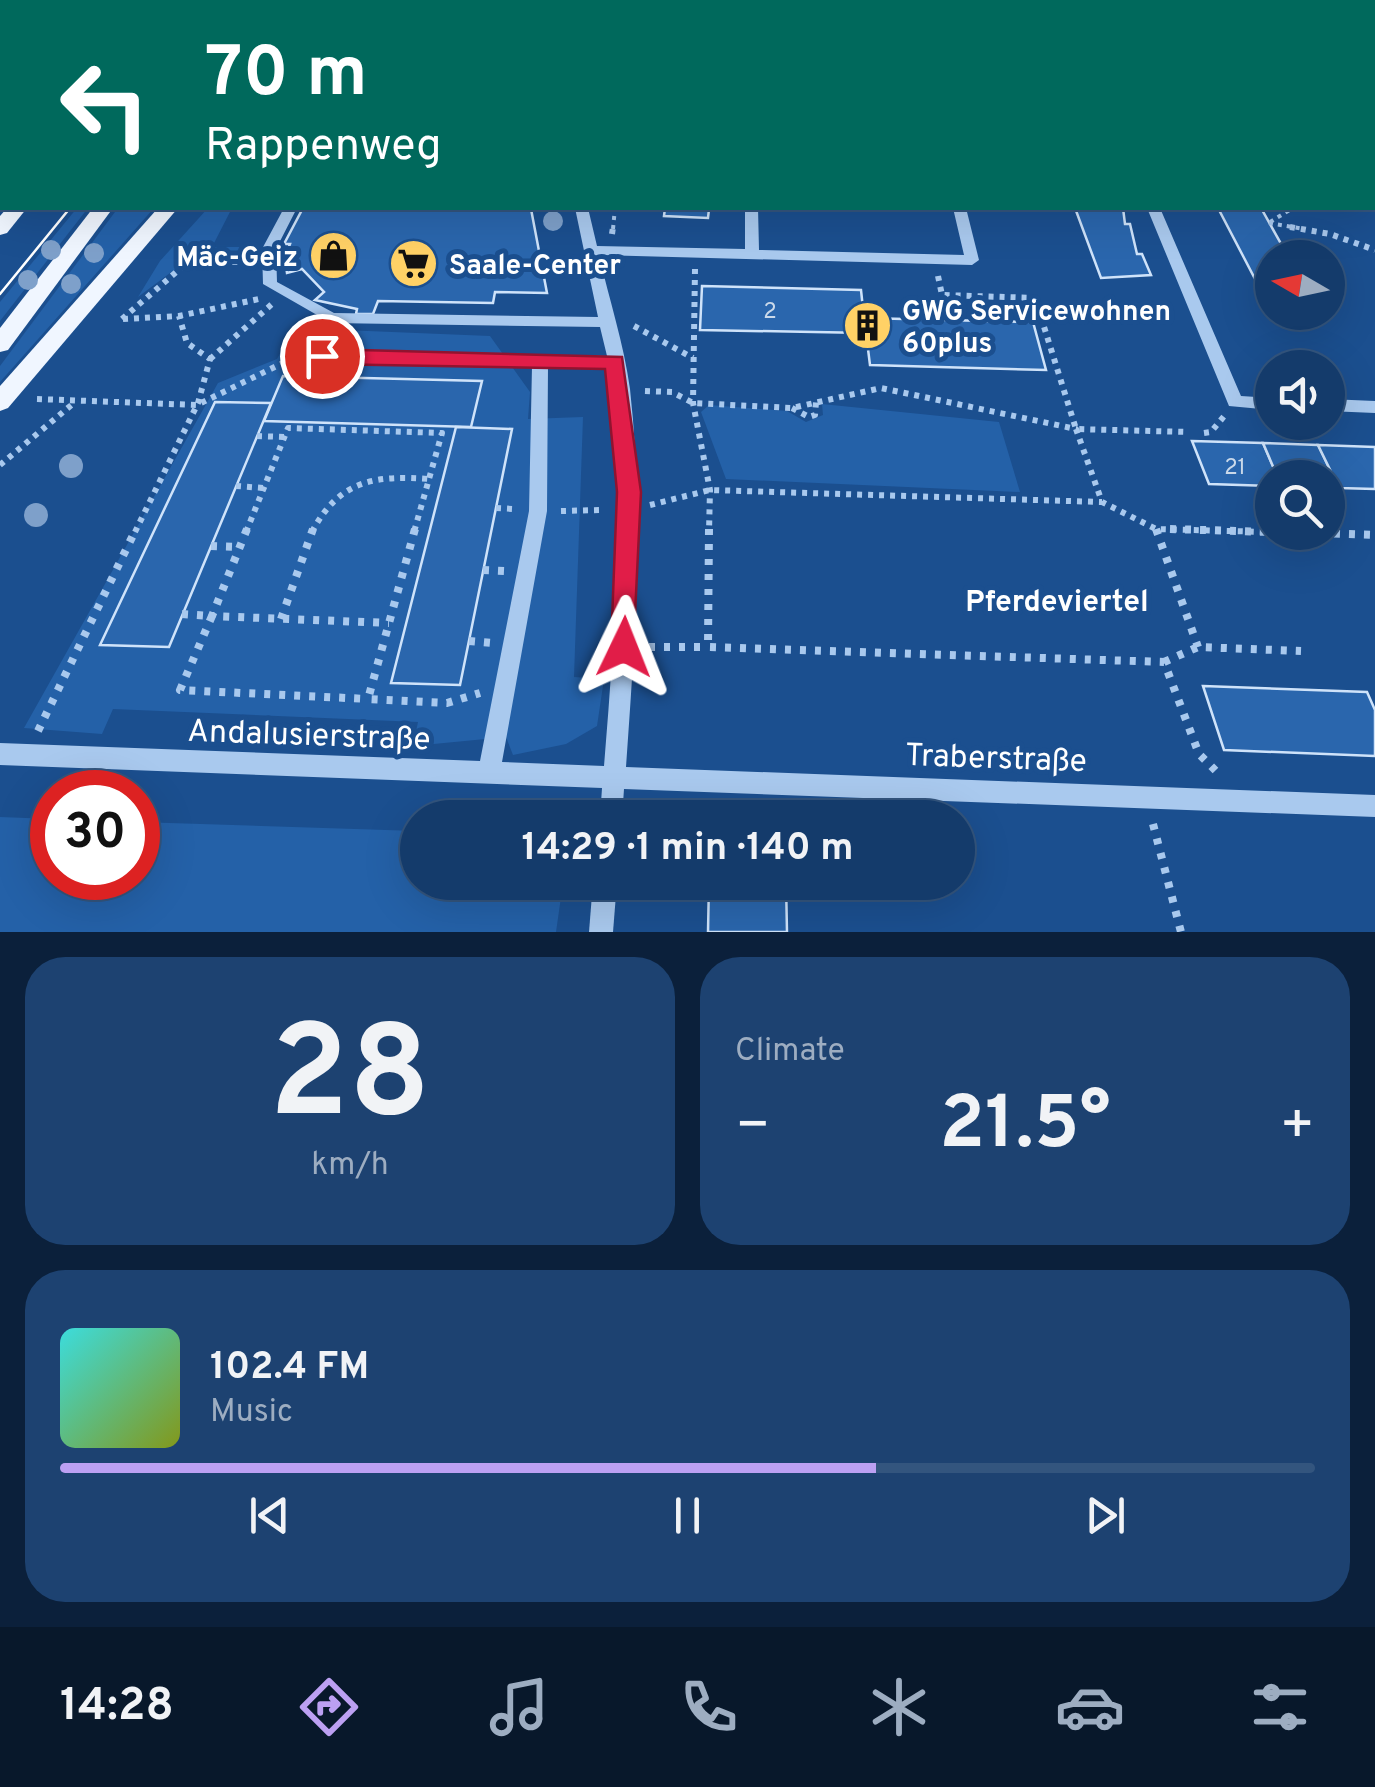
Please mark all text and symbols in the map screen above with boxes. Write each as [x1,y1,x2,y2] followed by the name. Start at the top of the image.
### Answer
[205,32,368,121] text: 70 m
[40,40,170,170] icon: left
[205,119,442,176] text: Rappenweg
[307,230,359,282] shop icon: Mäc-Geiz
[388,238,440,290] supermarket icon: Saale-Center
[1255,240,1345,330] north arrow
[1255,240,1345,550] map controls
[176,241,298,277] place label: Mäc-Geiz
[449,249,621,285] place label: Saale-Center
[902,295,1171,363] place label: GWG Servicewohnen 60plus
[763,299,777,326] house number: 2
[841,300,893,352] building icon: GWG Servicewohnen 60plus
[280,314,365,399] pin
[295,329,350,384] icon: arrive
[1255,350,1345,440] button: sound
[1224,455,1246,482] house number: 21
[1255,460,1345,550] button: search
[965,585,1149,622] district label: Pferdeviertel
[572,595,676,699] position arrow
[187,713,431,761] street label: Andalusierstraße
[904,737,1087,783] street label: Traberstraße
[30,770,160,900] speed limit sign: 30
[521,825,854,874] text: 14:29 · 1 min · 140 m
[269,998,431,1163] text: 28
[735,1032,845,1072] text: Climate
[939,1080,1111,1175] text: 21.5°
[735,1093,770,1163] text: −
[1280,1093,1315,1163] text: +
[311,1146,389,1186] text: km/h
[210,1344,369,1393] text: 102.4 FM
[210,1393,293,1433] text: Music
[242,1488,297,1543] icon: previous
[660,1488,715,1543] icon: pause
[1078,1488,1133,1543] icon: next
[294,1672,364,1742] icon: directions
[484,1672,554,1742] icon: music
[674,1672,744,1742] icon: phone
[864,1672,934,1742] icon: climate
[1055,1672,1125,1742] icon: car
[1245,1672,1315,1742] icon: filters
[60,1679,174,1736] text: 14:28

